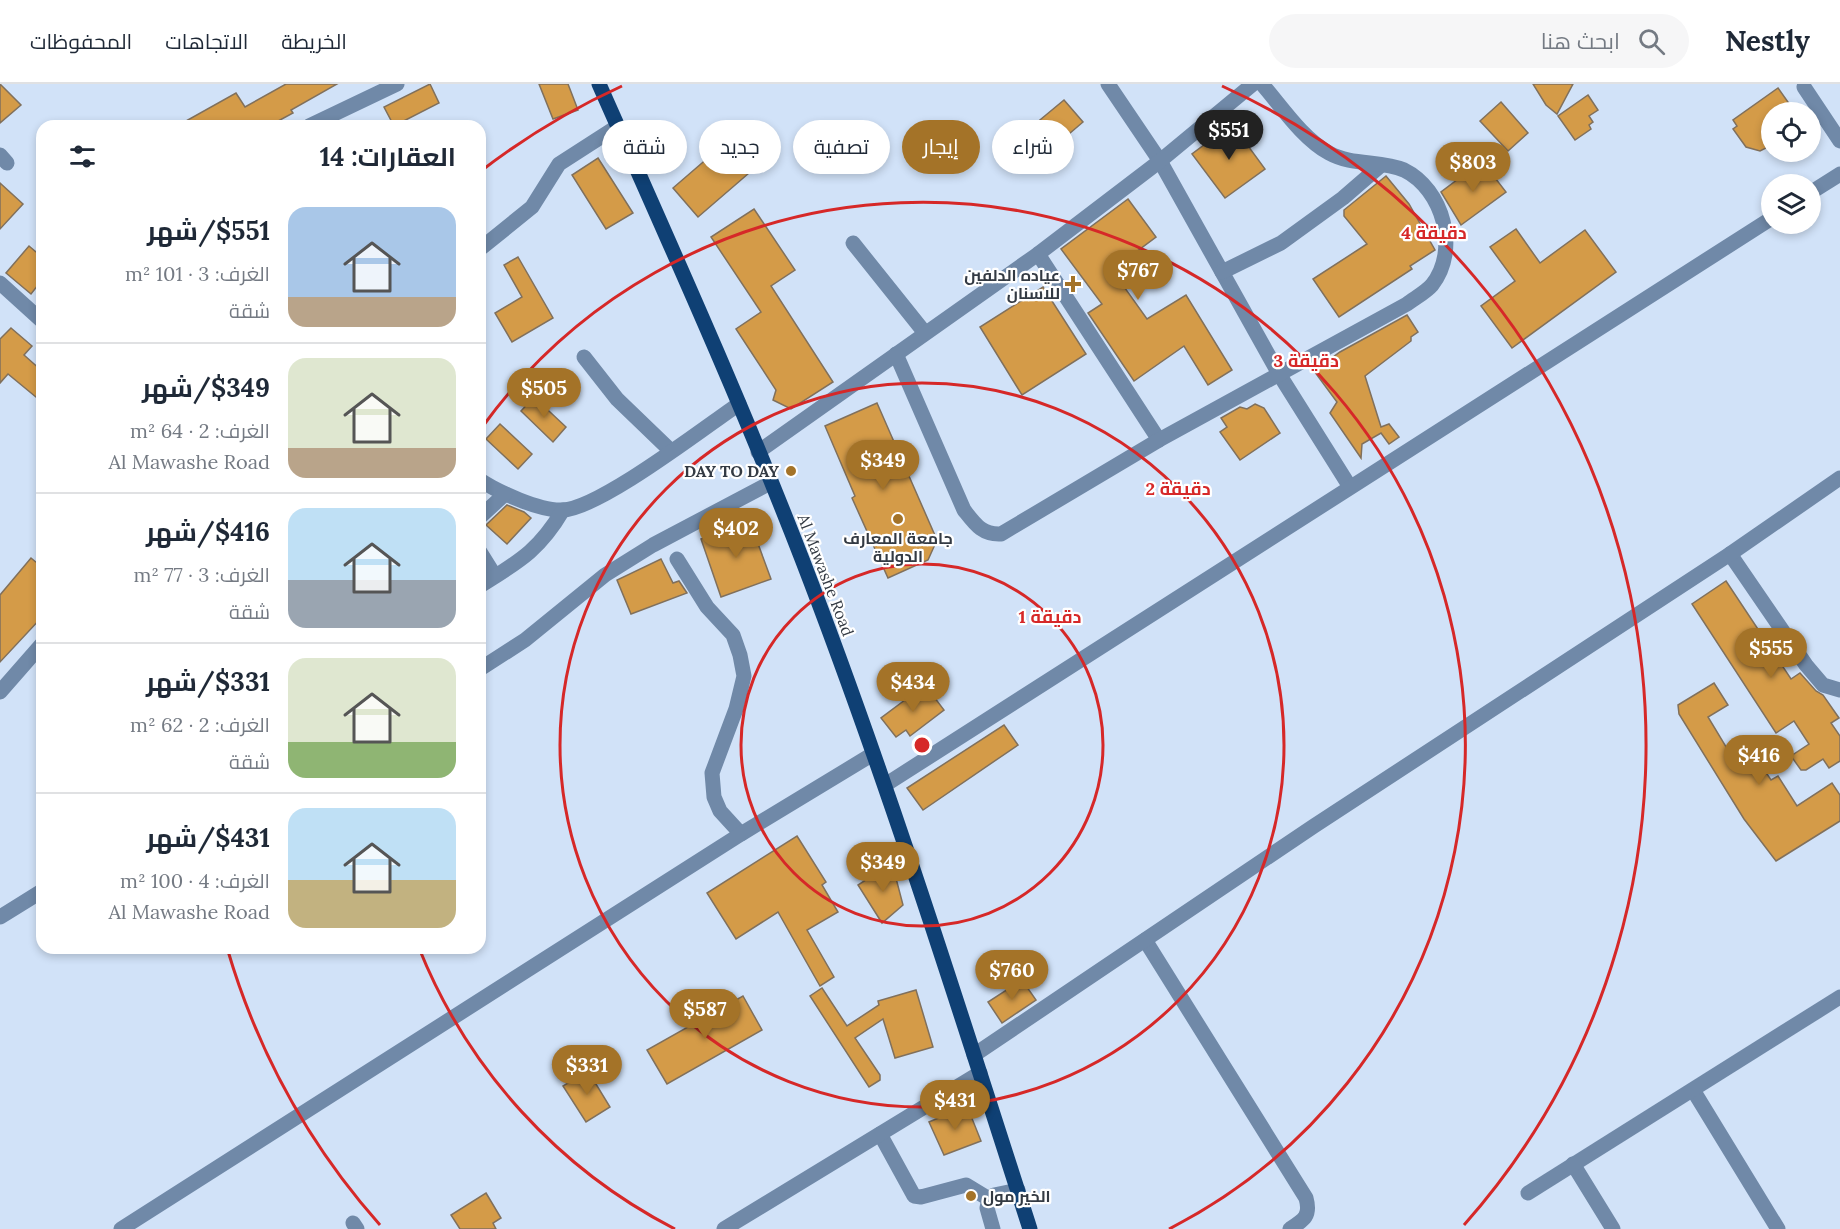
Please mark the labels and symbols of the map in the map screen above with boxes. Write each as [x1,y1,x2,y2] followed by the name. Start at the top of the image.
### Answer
[1193,110,1265,161] pin: $551
[1437,142,1509,193] pin: $803
[1401,221,1467,244] text: 4 دقيقة
[1102,250,1174,301] pin: $767
[964,265,1060,303] place label: عياده الدلفين للاسنان
[1064,275,1082,293] marker: عياده الدلفين للاسنان
[1273,349,1339,372] text: 3 دقيقة
[508,368,580,419] pin: $505
[847,440,919,491] pin: $349
[684,461,779,481] place label: DAY TO DAY
[784,464,798,478] marker: DAY TO DAY
[1145,477,1211,500] text: 2 دقيقة
[700,508,772,559] pin: $402
[793,510,859,639] street label: Al Mawashe Road
[891,512,905,526] marker: جامعة المعارف الدولية
[843,528,953,566] place label: جامعة المعارف الدولية
[1019,605,1082,628] text: 1 دقيقة
[1735,628,1807,679] pin: $555
[877,662,949,713] pin: $434
[912,735,932,755] centre of rings
[1723,735,1795,786] pin: $416
[847,842,919,893] pin: $349
[976,950,1048,1001] pin: $760
[669,989,741,1040] pin: $587
[551,1045,623,1096] pin: $331
[919,1080,991,1131] pin: $431
[983,1186,1051,1206] place label: الخير مول
[964,1189,978,1203] marker: الخير مول

